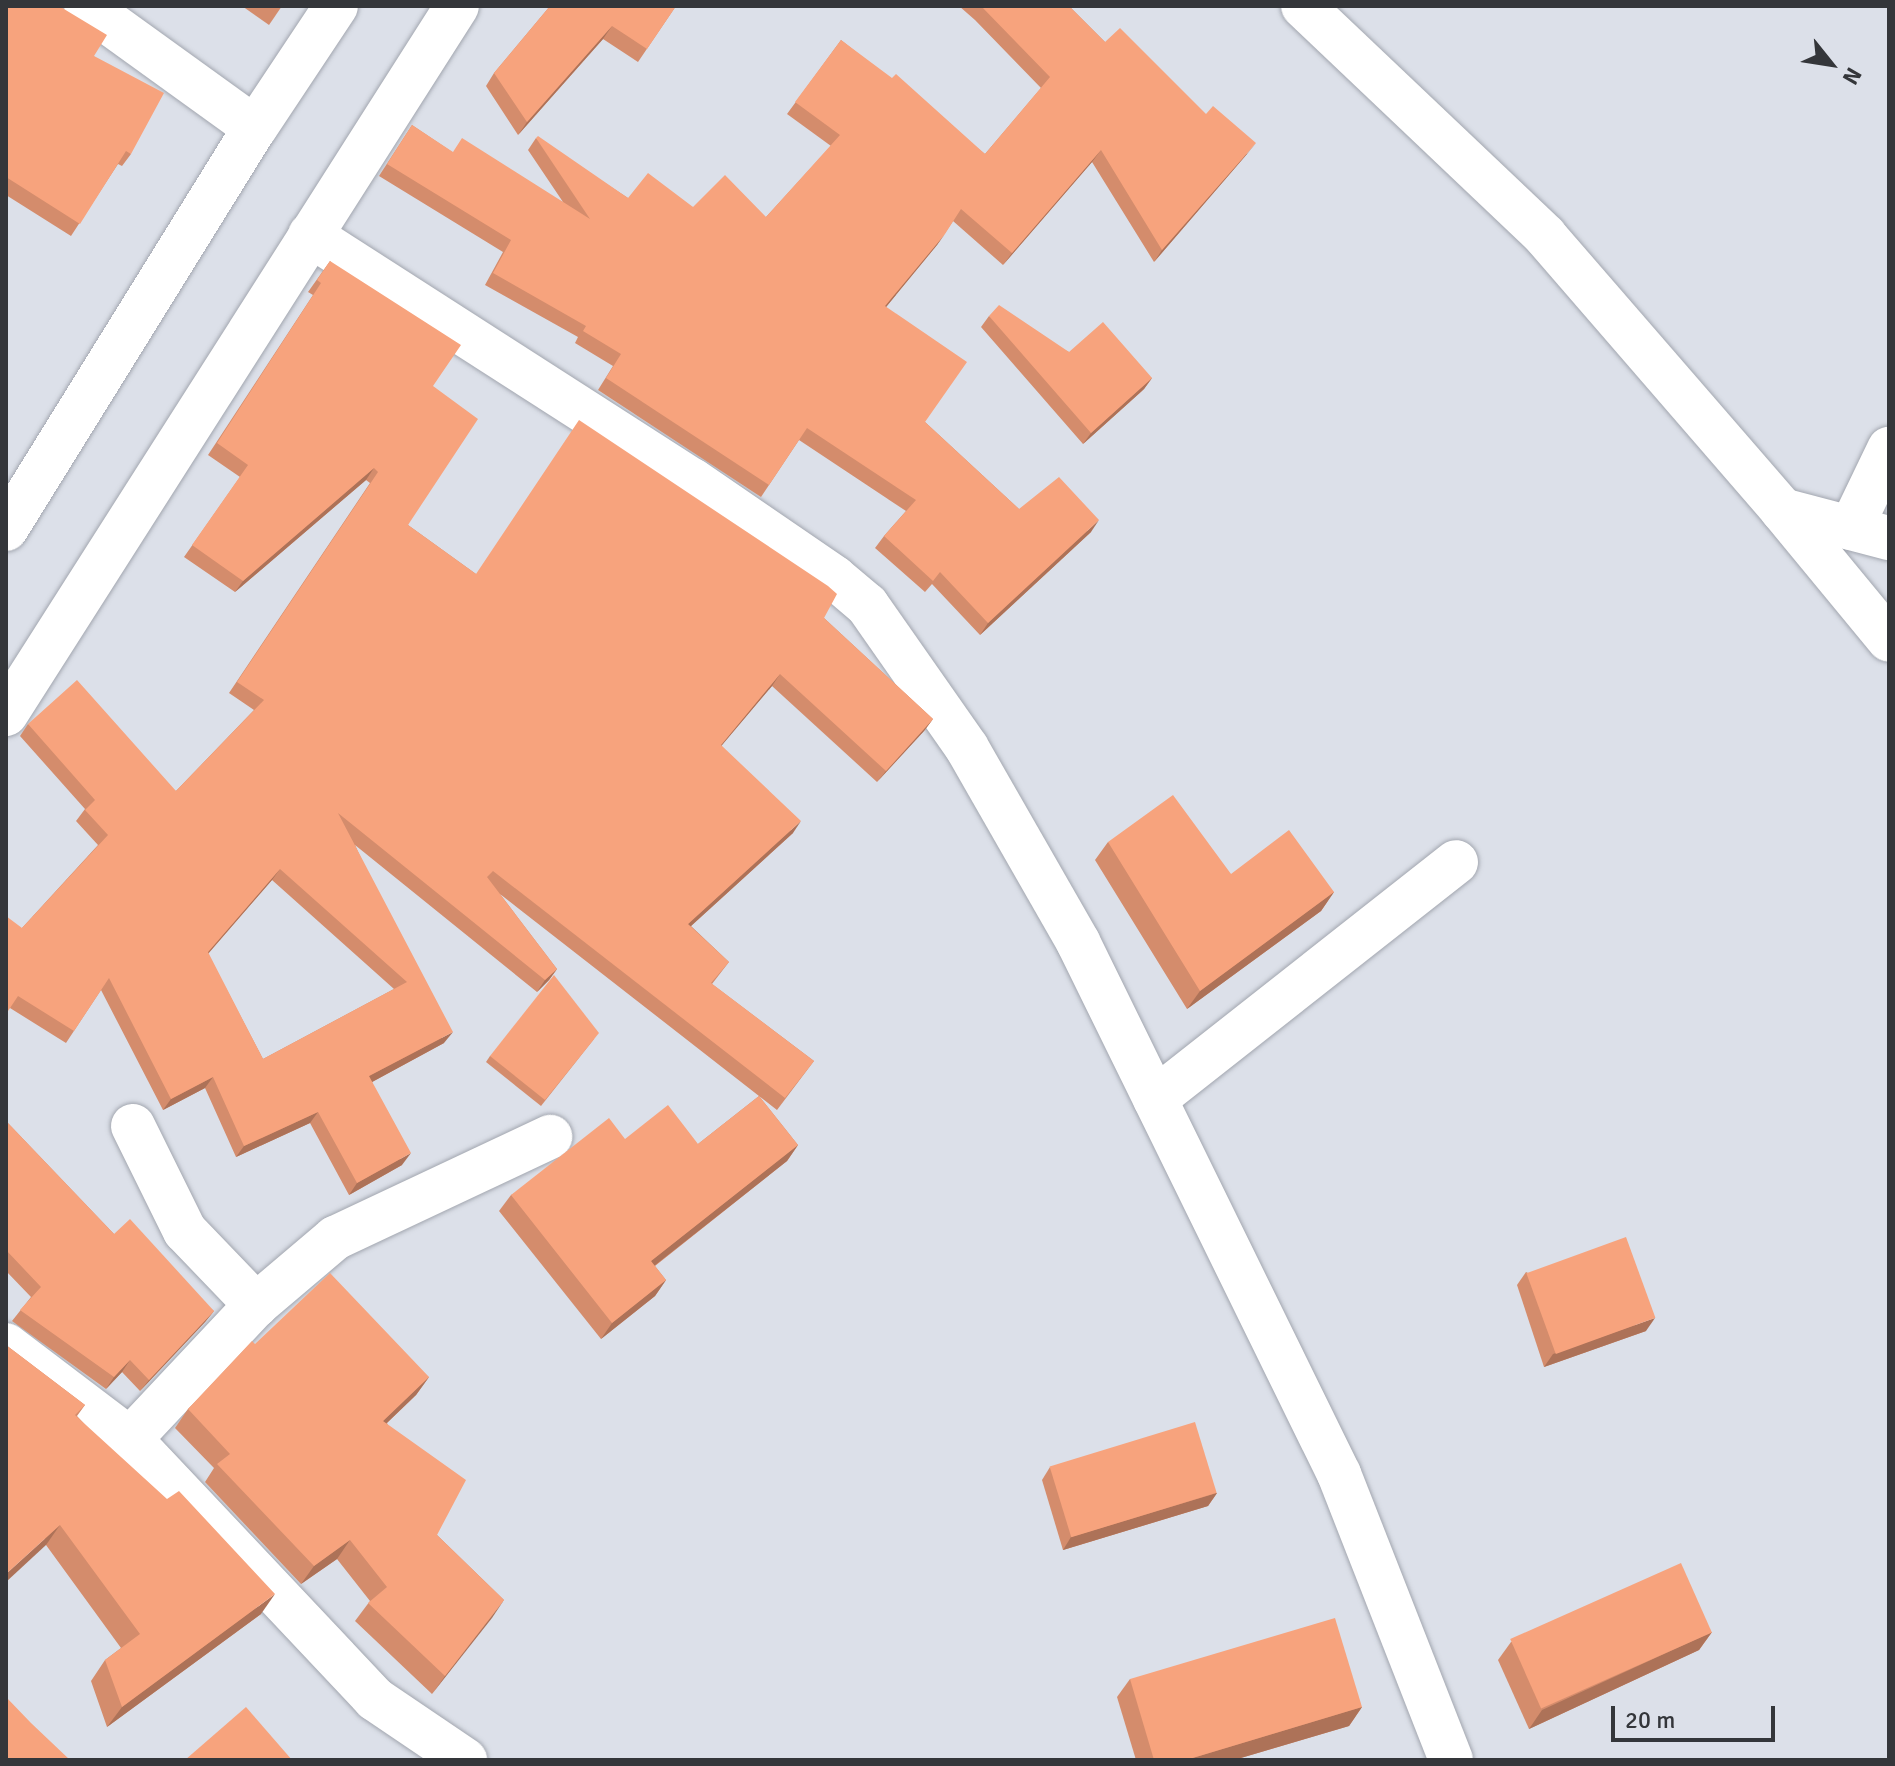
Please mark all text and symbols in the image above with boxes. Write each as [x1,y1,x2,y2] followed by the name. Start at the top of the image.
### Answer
[1791,24,1871,104] north arrow
[1837,63,1868,90] text: N
[1615,1690,1779,1740] scale bar
[1625,1705,1675,1735] text: 20 m

